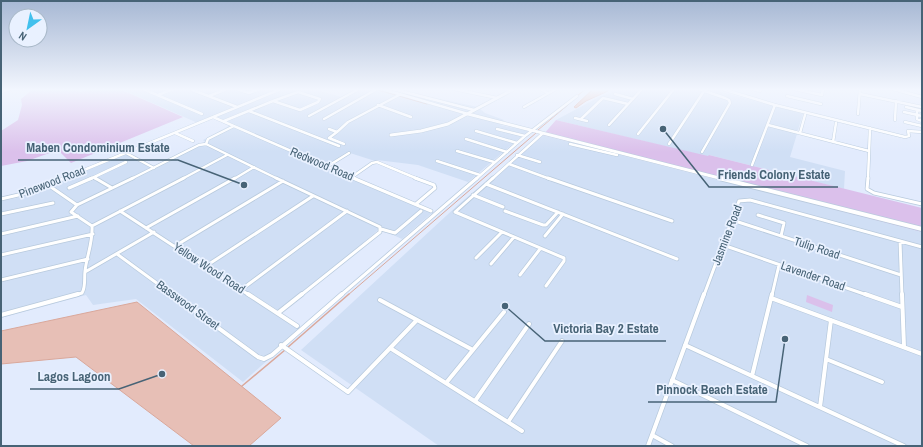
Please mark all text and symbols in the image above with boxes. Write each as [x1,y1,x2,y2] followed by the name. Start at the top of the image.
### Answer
[8,8,48,48] north arrow
[16,29,29,44] text: N
[18,135,178,160] callout: Maben Condominium Estate
[26,139,170,156] text: Maben Condominium Estate
[288,143,356,185] street label: Redwood Road
[16,162,88,202] street label: Pinewood Road
[709,162,838,187] callout: Friends Colony Estate
[718,166,830,183] text: Friends Colony Estate
[708,203,746,267] street label: Jasmine Road
[792,233,842,263] street label: Tulip Road
[170,239,248,297] street label: Yellow Wood Road
[779,257,847,295] street label: Lavender Road
[153,277,223,333] street label: Basswood Street
[545,316,666,341] callout: Victoria Bay 2 Estate
[553,320,659,337] text: Victoria Bay 2 Estate
[30,364,119,389] callout: Lagos Lagoon
[38,368,110,385] text: Lagos Lagoon
[648,377,776,402] callout: Pinnock Beach Estate
[656,381,768,398] text: Pinnock Beach Estate

